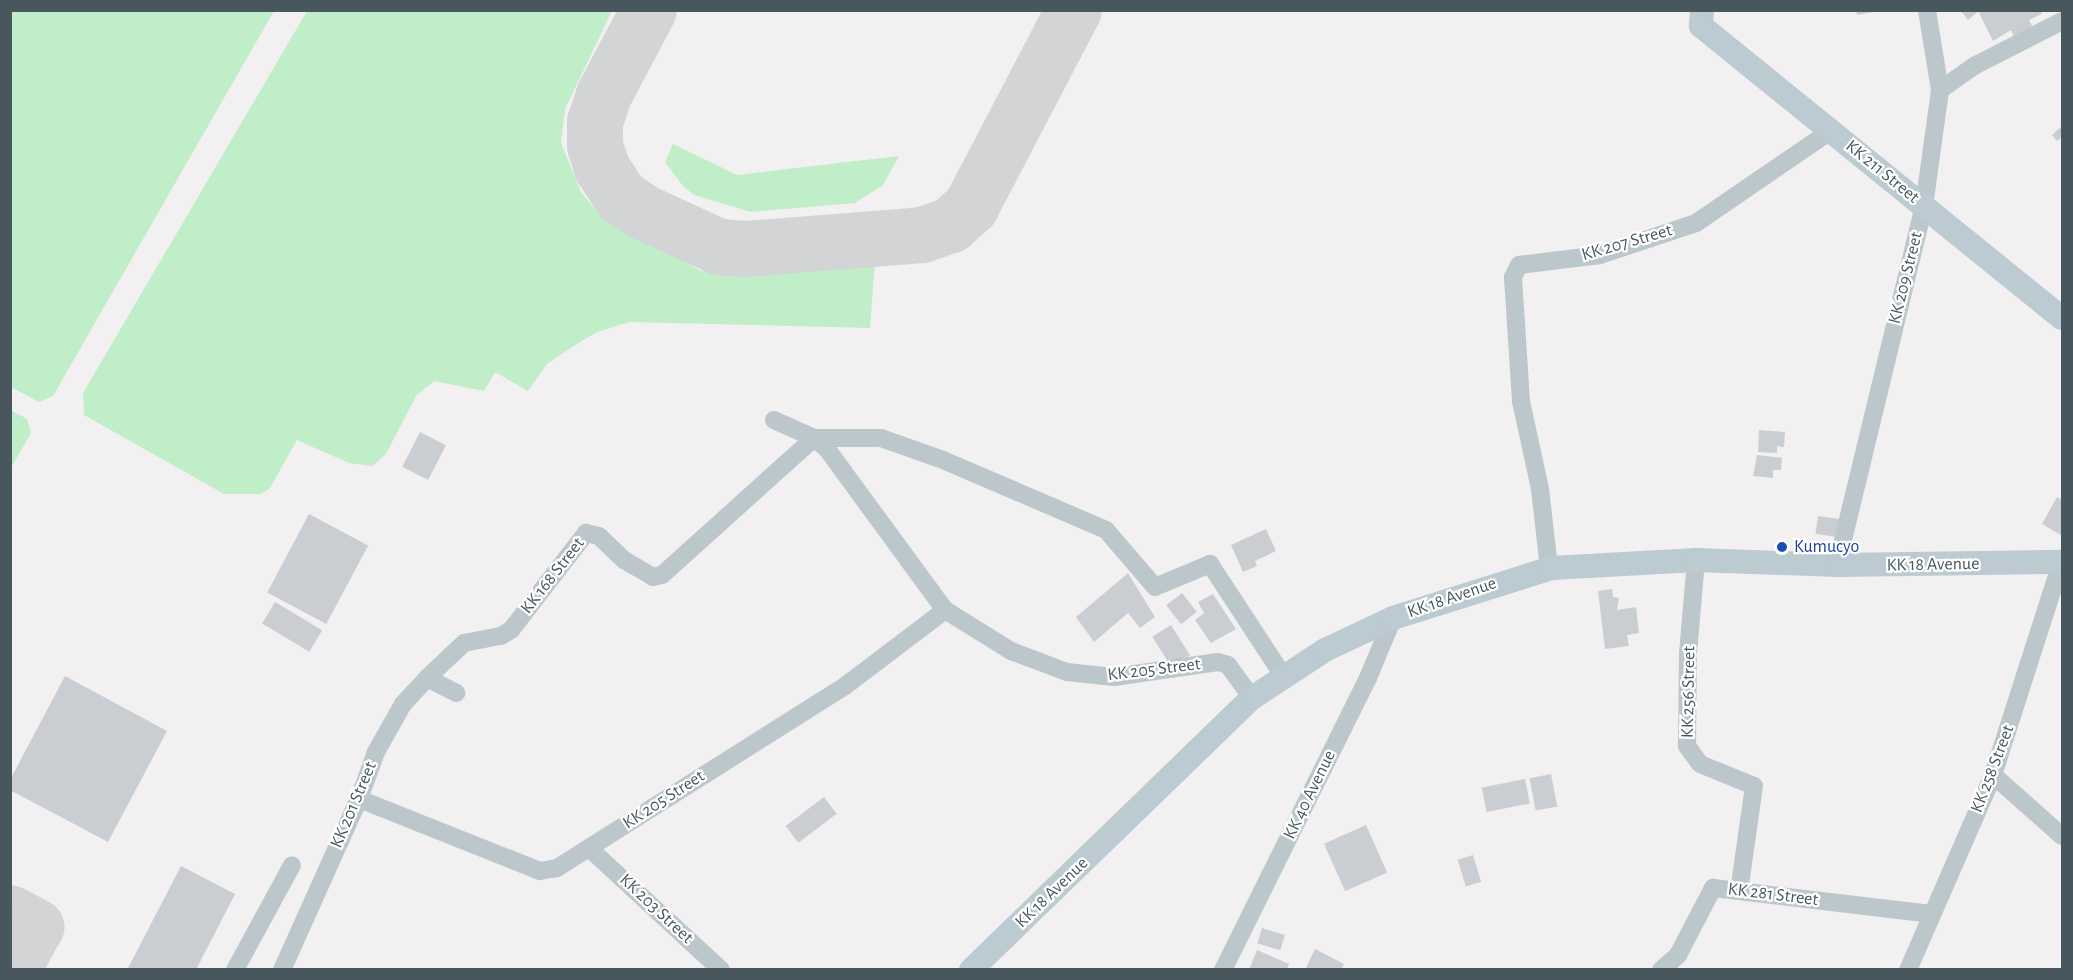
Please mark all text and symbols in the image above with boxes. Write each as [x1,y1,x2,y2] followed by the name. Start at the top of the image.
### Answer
[1841,136,1923,208] street label: KK 211 Street
[1579,220,1675,266] street label: KK 207 Street
[1884,230,1928,326] street label: KK 209 Street
[516,533,590,619] street label: KK 168 Street
[1794,536,1859,558] place label: Kumucyo
[1775,540,1789,554] marker: Kumucyo
[1886,553,1980,577] street label: KK 18 Avenue
[1405,573,1499,623] street label: KK 18 Avenue
[1677,646,1701,738] street label: KK 256 Street
[1106,654,1202,686] street label: KK 205 Street
[1966,722,2020,816] street label: KK 258 Street
[1279,747,1341,843] street label: KK 40 Avenue
[326,758,382,852] street label: KK 201 Street
[619,766,709,834] street label: KK 205 Street
[1011,853,1093,933] street label: KK 18 Avenue
[615,869,697,949] street label: KK 203 Street
[1727,879,1819,911] street label: KK 281 Street

